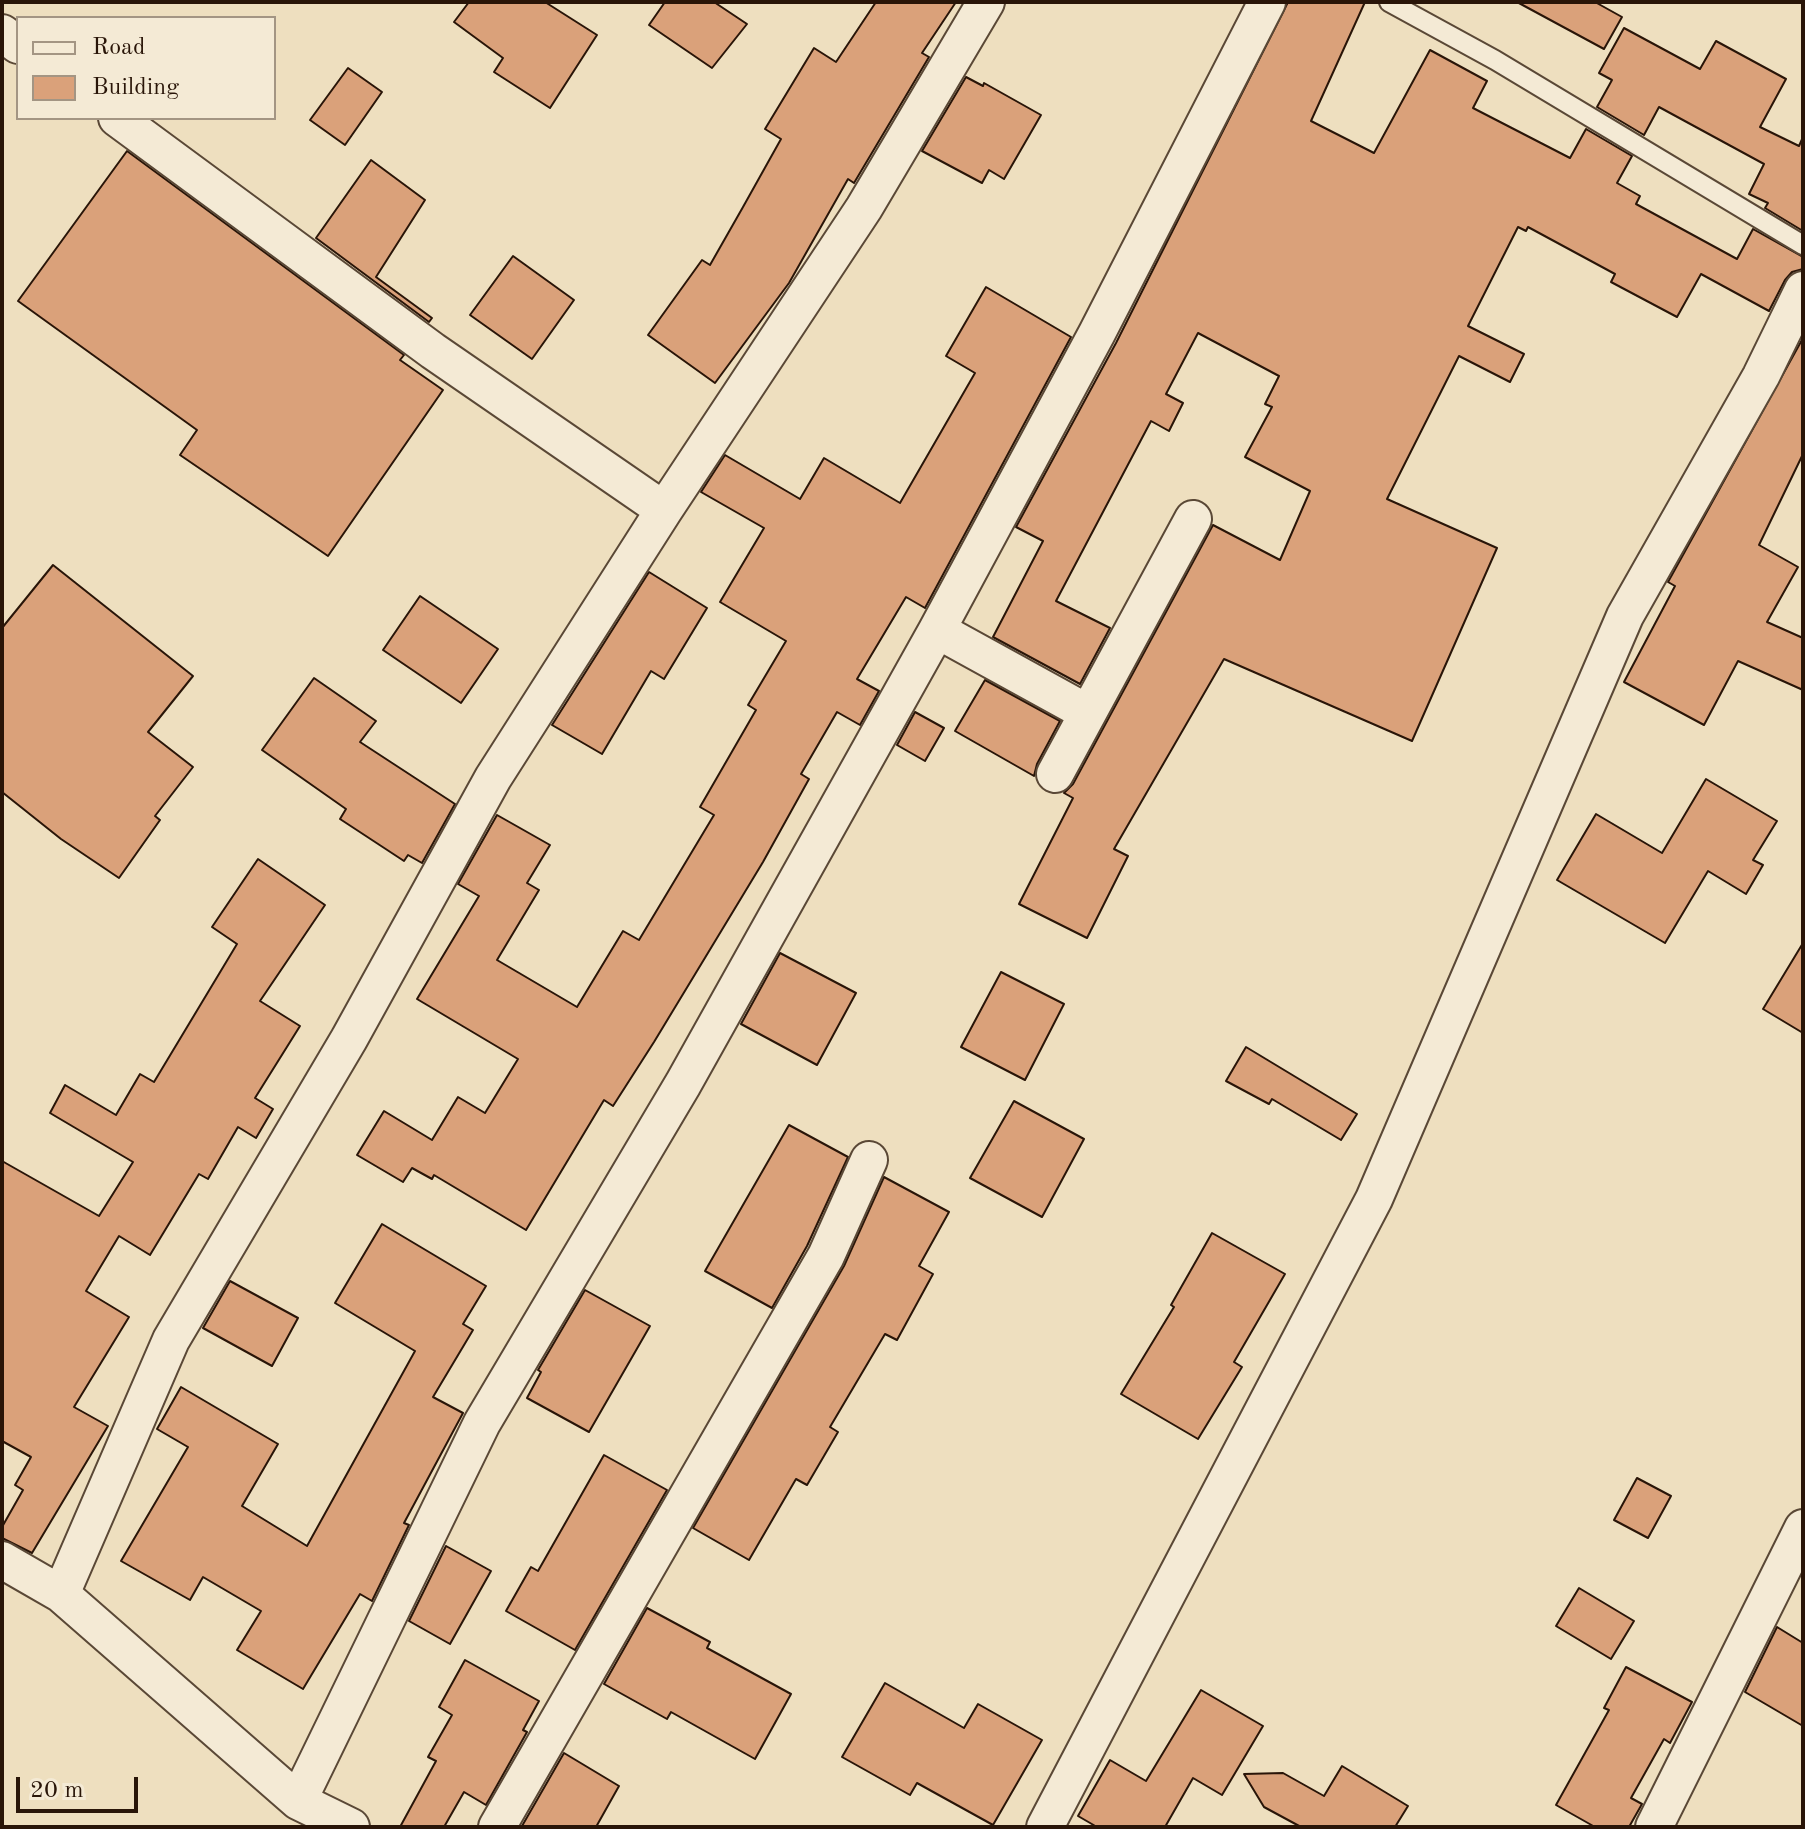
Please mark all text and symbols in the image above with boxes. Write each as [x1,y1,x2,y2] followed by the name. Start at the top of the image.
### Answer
[16,16,276,120] legend
[92,36,145,60] text: Road
[92,76,179,100] text: Building
[20,1761,142,1811] scale bar
[30,1779,84,1803] text: 20 m

